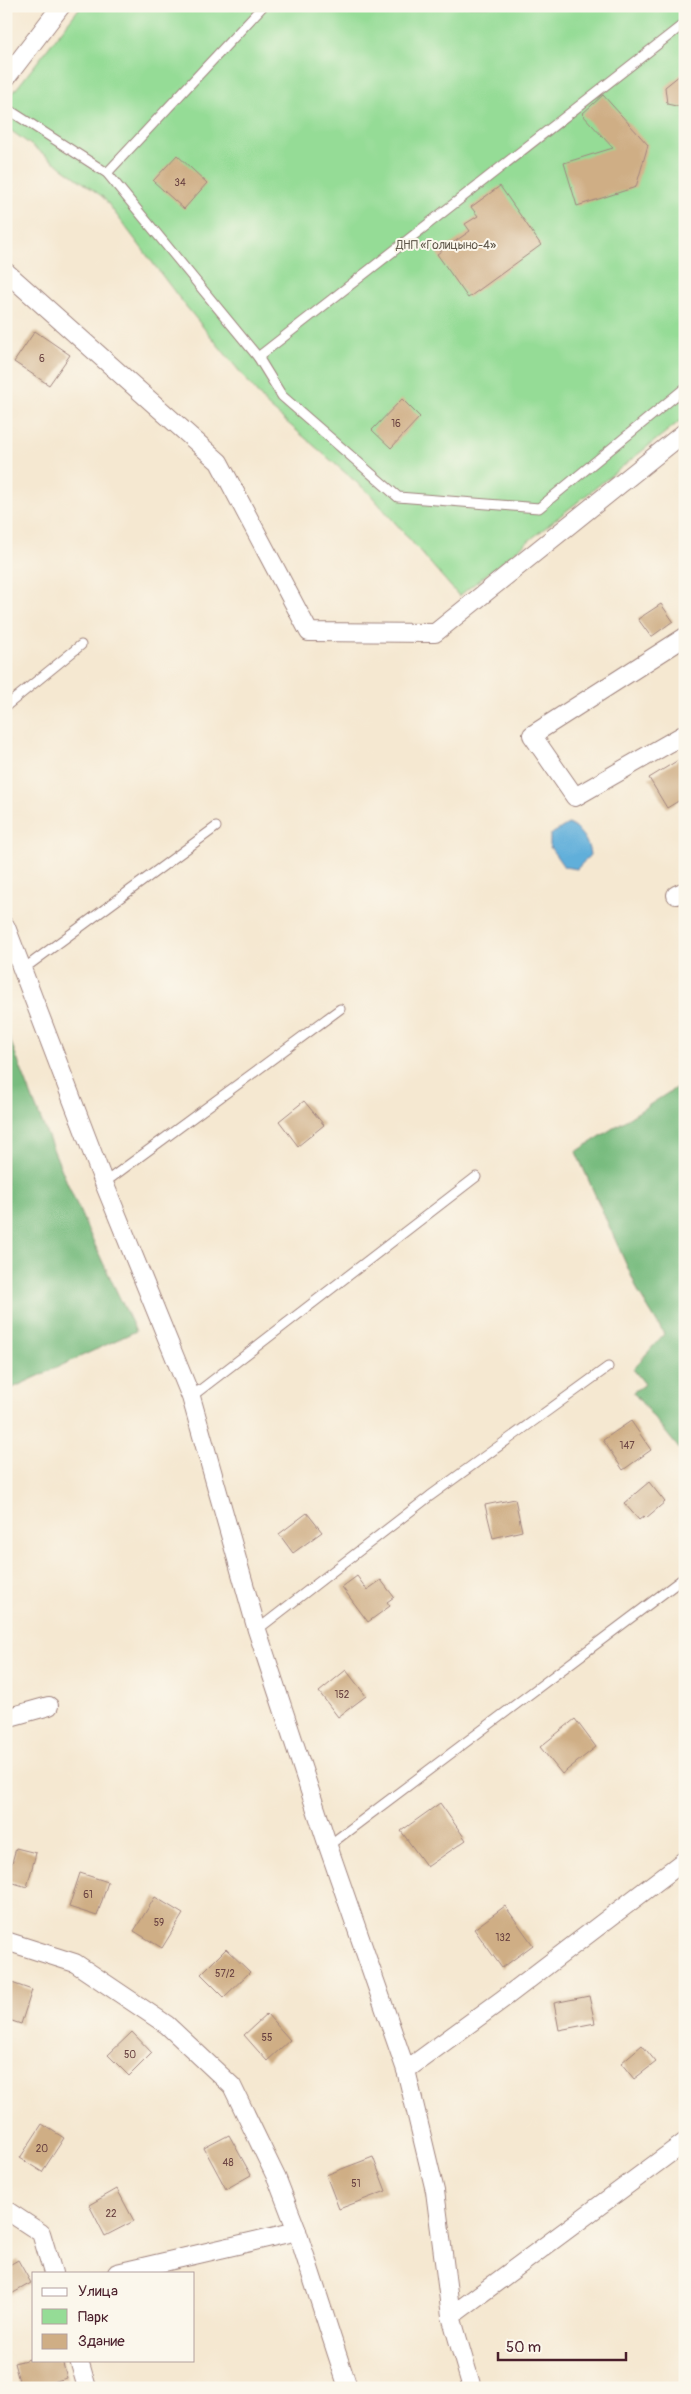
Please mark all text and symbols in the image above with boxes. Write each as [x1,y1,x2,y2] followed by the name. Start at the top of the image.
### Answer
[174,177,186,189] house number: 34
[395,238,496,253] park label: ДНП «Голицыно-4»
[39,353,45,365] house number: 6
[391,418,401,430] house number: 16
[620,1440,635,1452] house number: 147
[335,1689,350,1701] house number: 152
[83,1889,93,1901] house number: 61
[154,1917,164,1929] house number: 59
[495,1932,511,1944] house number: 132
[215,1968,235,1980] house number: 57/2
[262,2032,272,2044] house number: 55
[124,2049,136,2061] house number: 50
[36,2143,48,2155] house number: 20
[223,2157,233,2169] house number: 48
[351,2178,361,2190] house number: 51
[105,2208,117,2220] house number: 22
[32,2272,195,2362] legend
[78,2282,118,2301] text: Улица
[78,2308,109,2327] text: Парк
[498,2329,626,2361] scale bar
[78,2332,125,2351] text: Здание
[506,2338,541,2357] text: 50 m

